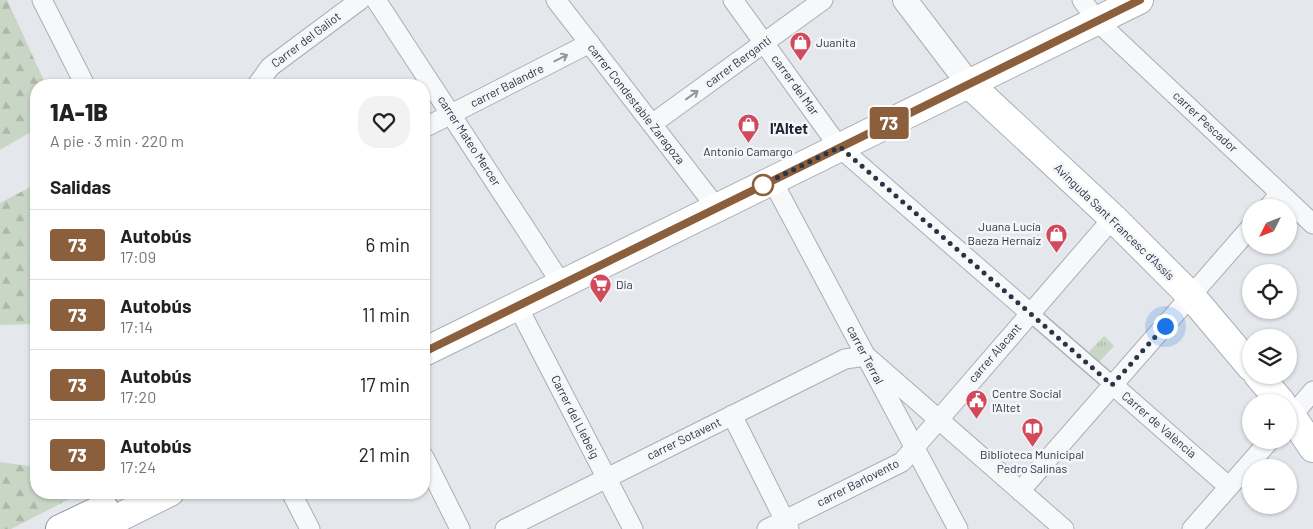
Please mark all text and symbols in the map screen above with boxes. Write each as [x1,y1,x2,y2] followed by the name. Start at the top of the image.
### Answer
[268,9,343,70] street label: Carrer del Galiot
[788,31,812,62] shop icon: Juanita
[702,32,774,90] street label: carrer Bergantí
[816,35,856,49] place label: Juanita
[585,40,688,166] street label: carrer Condestable Zaragoza
[769,51,823,118] street label: carrer del Mar
[553,53,568,63] one-way arrow
[468,61,546,110] street label: carrer Balandre
[1171,88,1241,155] street label: carrer Pescador
[685,90,699,100] one-way arrow
[435,93,505,189] street label: carrer Mateo Mercer
[358,96,410,148] button: heart
[50,97,108,126] text: 1A-1B
[866,107,912,139] line badge: 73
[880,112,898,134] text: 73
[736,113,760,144] shop icon: Antonio Camargo
[770,119,808,137] district label: l'Altet
[50,131,184,150] text: A pie · 3 min · 220 m
[703,144,793,158] place label: Antonio Camargo
[1052,160,1178,283] street label: Avinguda Sant Francesc d’Assís
[752,174,774,196] unlabelled marker
[50,175,111,198] text: Salidas
[1242,199,1298,254] north arrow
[1242,199,1297,514] map controls
[968,219,1041,247] place label: Juana Lucía Baeza Hernaiz
[1045,222,1069,253] shop icon: Juana Lucía Baeza Hernaiz
[120,224,191,247] text: Autobús
[366,233,410,256] text: 6 min
[68,234,87,256] text: 73
[120,247,156,266] text: 17:09
[1242,264,1297,319] button: locate
[588,273,612,304] supermarket icon: Dia
[616,277,633,291] place label: Dia
[120,294,191,317] text: Autobús
[362,303,410,326] text: 11 min
[68,304,87,326] text: 73
[1153,314,1178,339] your location
[120,317,153,336] text: 17:14
[965,320,1024,385] street label: carrer Alacant
[845,323,887,386] street label: carrer Terral
[1242,329,1297,384] button: layers
[120,364,191,387] text: Autobús
[360,373,410,396] text: 17 min
[549,373,603,461] street label: Carrer del Llebeig
[68,374,87,396] text: 73
[992,386,1061,414] place label: Centre Social l'Altet
[120,387,156,406] text: 17:20
[1120,388,1200,460] street label: Carrer de València
[964,389,988,420] public building icon: Centre Social l'Altet
[1242,394,1297,449] button: +
[644,414,723,462] street label: carrer Sotavent
[1020,416,1044,447] library icon: Biblioteca Municipal Pedro Salinas
[120,434,191,457] text: Autobús
[359,443,410,466] text: 21 min
[68,444,87,466] text: 73
[980,447,1084,475] place label: Biblioteca Municipal Pedro Salinas
[814,455,901,509] street label: carrer Barlovento
[120,457,156,476] text: 17:24
[1242,459,1297,514] button: −

